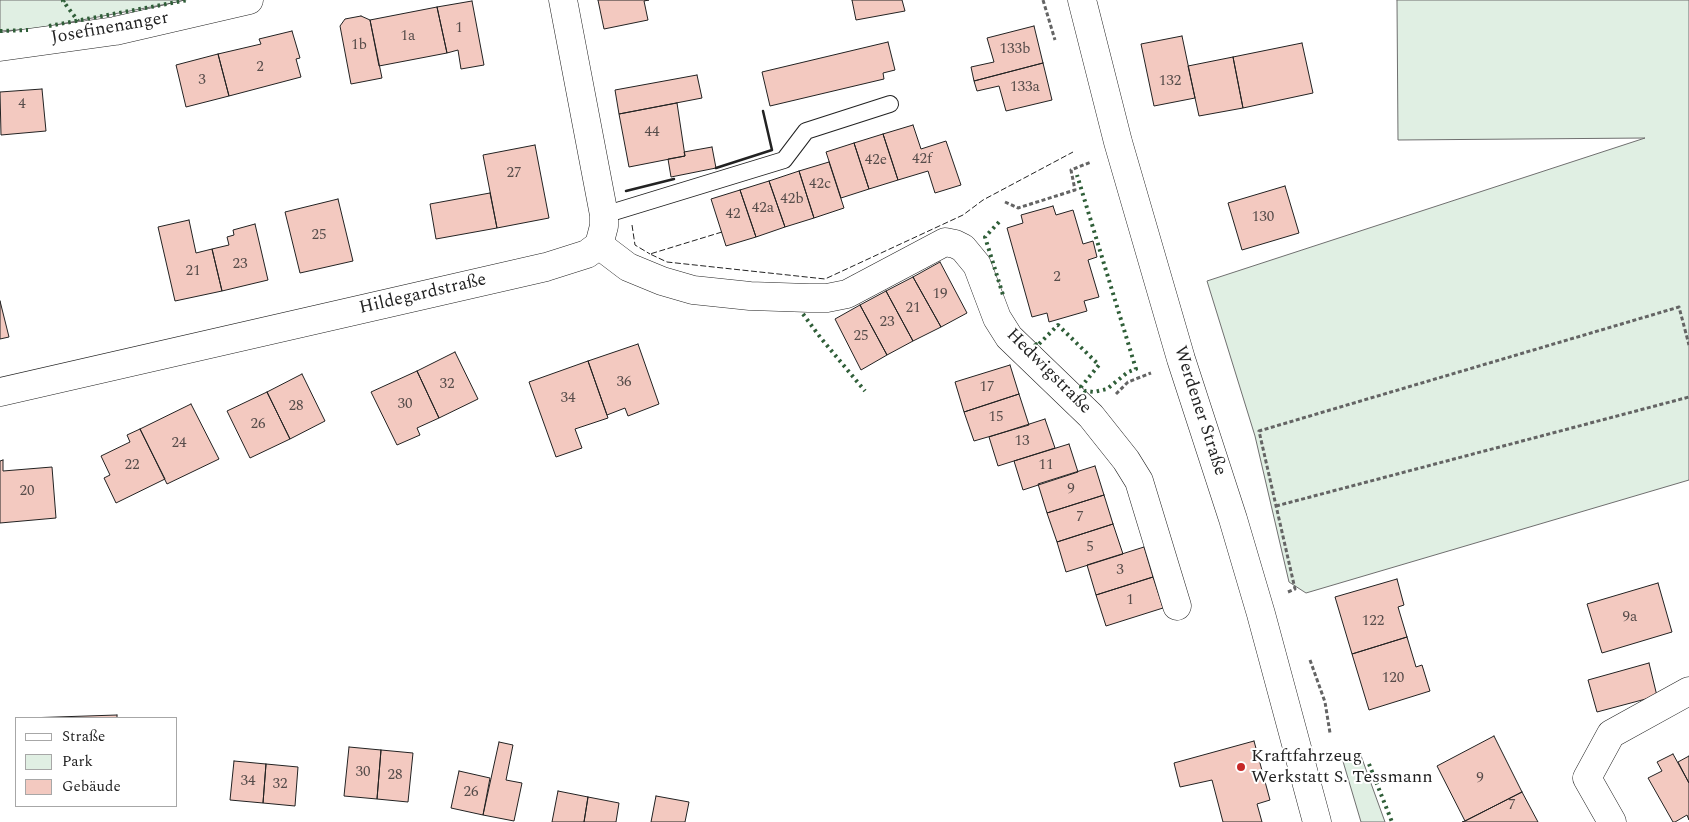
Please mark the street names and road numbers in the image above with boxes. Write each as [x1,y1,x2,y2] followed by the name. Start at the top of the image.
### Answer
[50,8,170,50] street label: Josefinenanger
[357,270,489,320] street label: Hildegardstraße
[1001,325,1095,419] street label: Hedwigstraße
[1168,344,1230,478] street label: Werdener Straße

